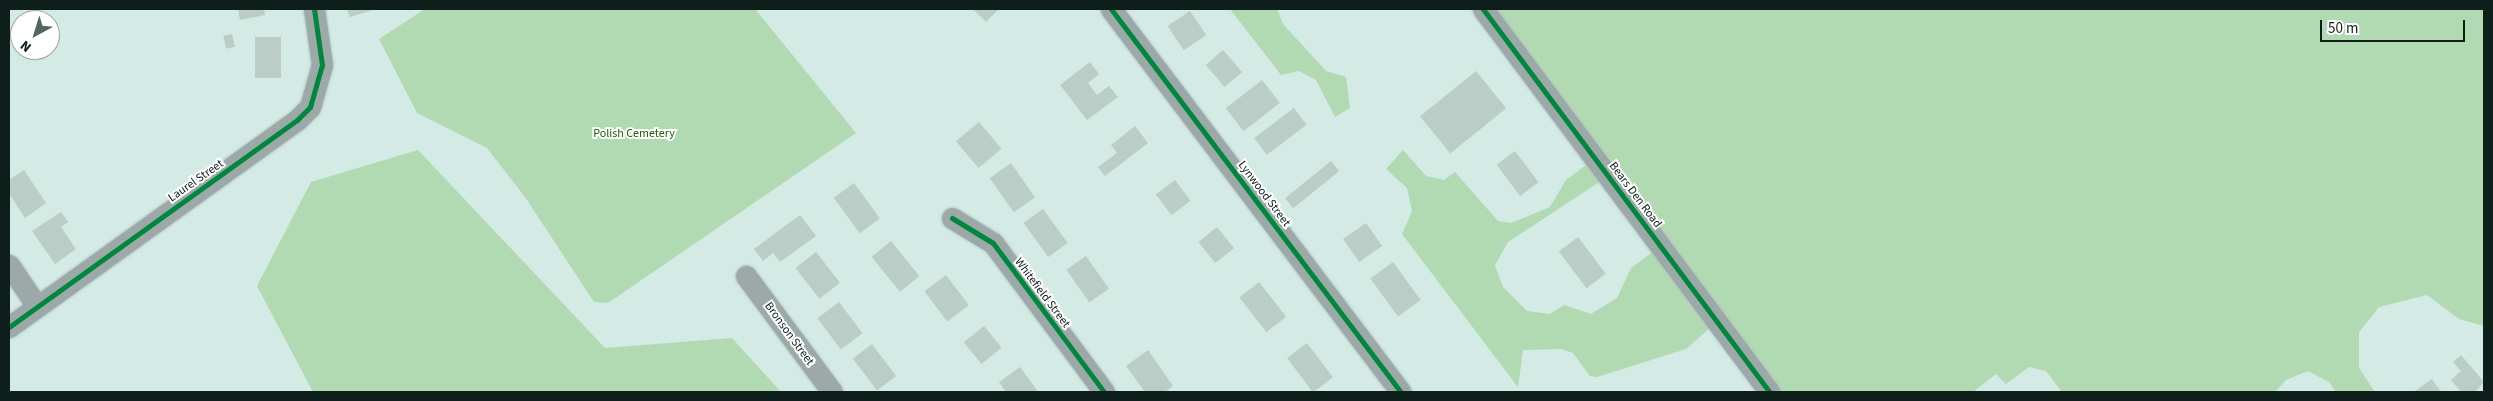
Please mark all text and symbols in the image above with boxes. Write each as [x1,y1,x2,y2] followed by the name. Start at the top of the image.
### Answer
[10,10,60,60] north arrow
[2323,10,2468,42] scale bar
[2328,18,2358,39] text: 50 m
[16,35,36,57] text: N
[593,127,675,141] park label: Polish Cemetery
[166,157,226,205] street label: Laurel Street
[1235,158,1293,230] street label: Lynwood Street
[1606,159,1664,231] street label: Bears Den Road
[1011,255,1073,331] street label: Whitefield Street
[761,300,817,368] street label: Bronson Street

